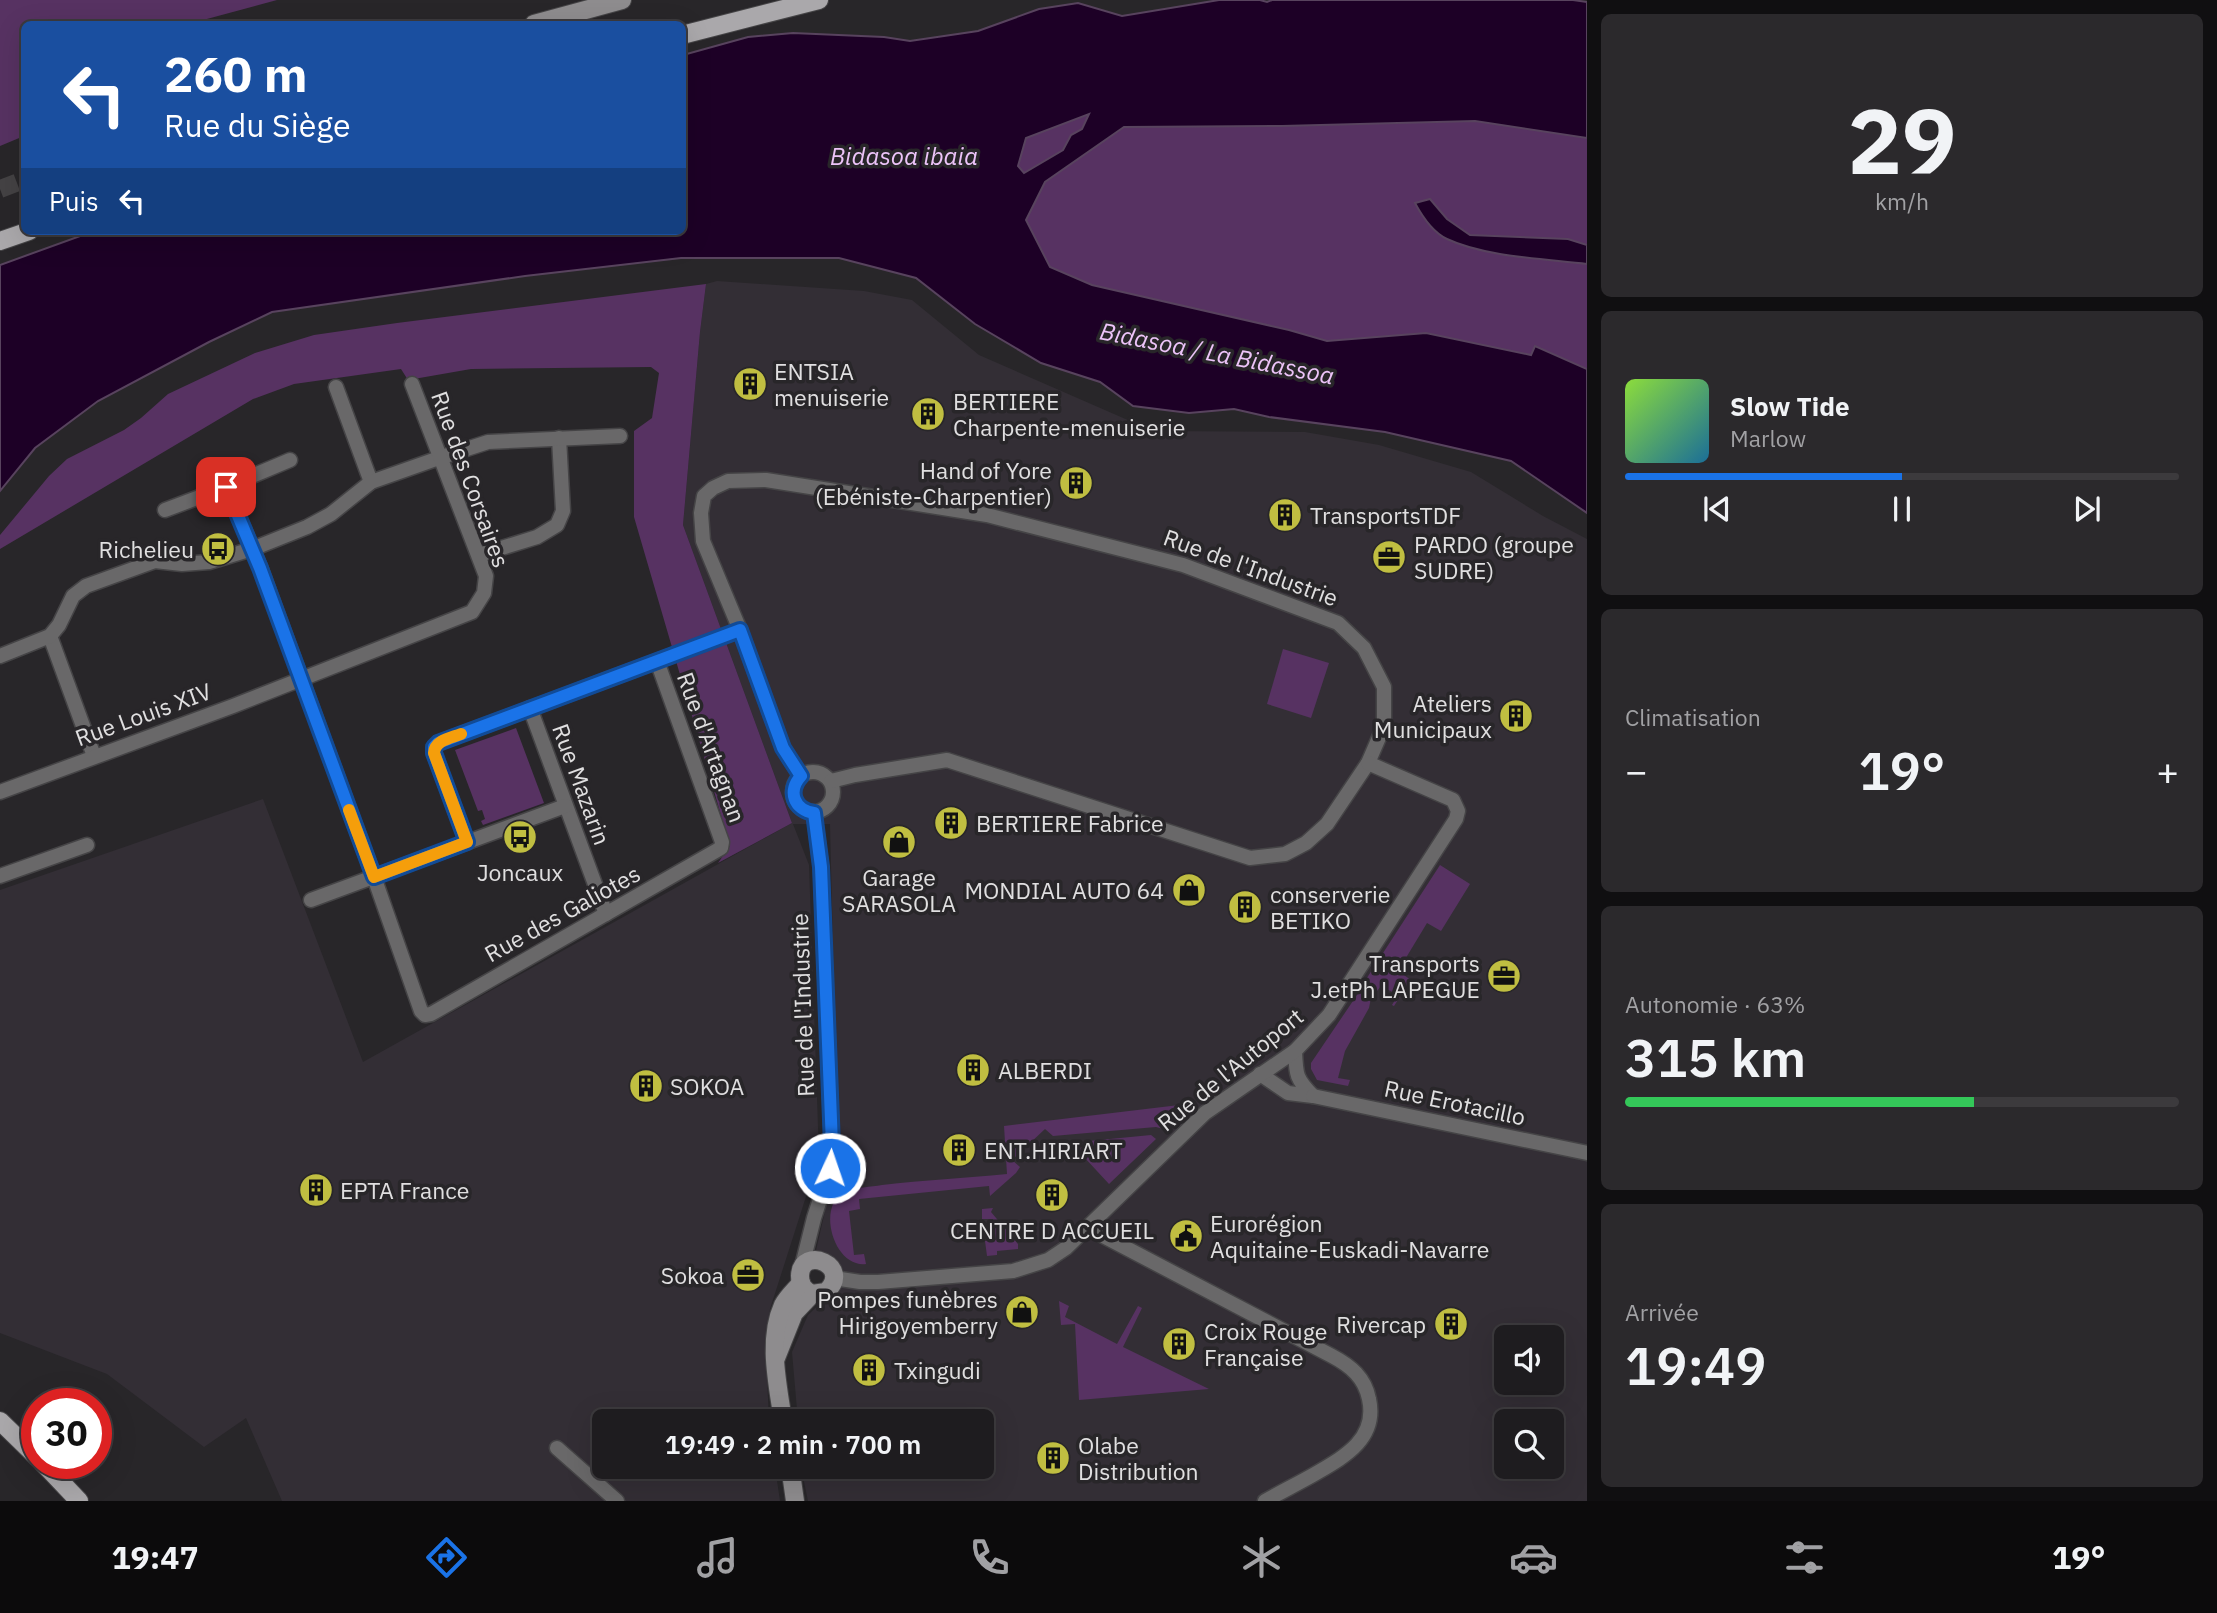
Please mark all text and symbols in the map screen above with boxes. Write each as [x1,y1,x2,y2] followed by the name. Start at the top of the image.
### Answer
[164,42,308,105] text: 260 m
[49,49,140,140] icon: left
[1847,81,1957,199] text: 29
[164,104,351,146] text: Rue du Siège
[830,140,978,172] water label: Bidasoa ibaia
[113,182,151,220] icon: left
[49,184,99,218] text: Puis
[1875,186,1929,216] text: km/h
[1097,315,1337,391] water label: Bidasoa / La Bidassoa
[774,356,889,412] place label: ENTSIA menuiserie
[731,365,769,403] building icon: ENTSIA menuiserie
[953,386,1185,442] place label: BERTIERE Charpente-menuiserie
[425,387,517,571] street label: Rue des Corsaires
[1730,389,1850,423] text: Slow Tide
[909,395,947,433] building icon: BERTIERE Charpente-menuiserie
[1730,423,1806,453] text: Marlow
[815,455,1052,511] place label: Hand of Yore (Ebéniste-Charpentier)
[196,457,256,517] pin
[1057,464,1095,502] building icon: Hand of Yore (Ebéniste-Charpentier)
[207,468,245,506] icon: arrive
[1698,490,1736,528] icon: previous
[1883,490,1921,528] icon: pause
[2068,490,2106,528] icon: next
[1266,496,1304,534] building icon: TransportsTDF
[1310,500,1461,530] place label: TransportsTDF
[1160,521,1342,613] street label: Rue de l'Industrie
[1414,529,1574,585] place label: PARDO (groupe SUDRE)
[199,530,237,568] bus stop icon: Richelieu
[99,534,194,564] place label: Richelieu
[1370,538,1408,576] office icon: PARDO (groupe SUDRE)
[671,668,753,826] street label: Rue d'Artagnan
[71,675,215,753] street label: Rue Louis XIV
[1374,688,1492,744] place label: Ateliers Municipaux
[1497,697,1535,735] building icon: Ateliers Municipaux
[1625,702,1761,732] text: Climatisation
[546,719,618,849] street label: Rue Mazarin
[1859,737,1945,804] text: 19°
[1625,746,1648,795] text: −
[2156,746,2179,795] text: +
[932,804,970,842] building icon: BERTIERE Fabrice
[976,808,1164,838] place label: BERTIERE Fabrice
[501,818,539,856] bus stop icon: Joncaux
[880,823,918,861] shop icon: Garage SARASOLA
[477,857,563,887] place label: Joncaux
[479,858,645,968] street label: Rue des Galiotes
[842,862,956,918] place label: Garage SARASOLA
[1170,871,1208,909] shop icon: MONDIAL AUTO 64
[964,875,1164,905] place label: MONDIAL AUTO 64
[1270,879,1390,935] place label: conserverie BETIKO
[1226,888,1264,926] building icon: conserverie BETIKO
[784,913,820,1097] street label: Rue de l'Industrie
[1311,948,1480,1004] place label: Transports J.etPh LAPEGUE
[1485,957,1523,995] office icon: Transports J.etPh LAPEGUE
[1625,989,1805,1019] text: Autonomie · 63%
[1151,1001,1309,1137] street label: Rue de l'Autoport
[1625,1024,1806,1091] text: 315 km
[954,1051,992,1089] building icon: ALBERDI
[998,1055,1092,1085] place label: ALBERDI
[627,1067,665,1105] building icon: SOKOA
[670,1071,745,1101] place label: SOKOA
[1382,1072,1528,1132] street label: Rue Erotacillo
[793,1131,867,1205] position arrow
[940,1131,978,1169] building icon: ENT.HIRIART
[984,1135,1123,1165] place label: ENT.HIRIART
[297,1171,335,1209] building icon: EPTA France
[340,1175,469,1205] place label: EPTA France
[1033,1176,1071,1214] building icon: CENTRE D ACCUEIL
[1210,1208,1489,1264] place label: Eurorégion Aquitaine-Euskadi-Navarre
[950,1215,1154,1245] place label: CENTRE D ACCUEIL
[1167,1217,1205,1255] public building icon: Eurorégion Aquitaine-Euskadi-Navarre
[729,1256,767,1294] office icon: Sokoa
[661,1260,724,1290] place label: Sokoa
[817,1284,999,1340] place label: Pompes funèbres Hirigoyemberry
[1003,1293,1041,1331] shop icon: Pompes funèbres Hirigoyemberry
[1625,1297,1699,1327] text: Arrivée
[1432,1305,1470,1343] building icon: Rivercap
[1336,1309,1426,1339] place label: Rivercap
[1204,1316,1327,1372] place label: Croix Rouge Française
[1160,1325,1198,1363] building icon: Croix Rouge Française
[1494,1325,1564,1479] map controls
[1494,1325,1564,1395] button: sound
[1625,1332,1766,1399] text: 19:49
[850,1351,888,1389] building icon: Txingudi
[894,1355,981,1385] place label: Txingudi
[21,1388,112,1479] speed limit sign: 30
[1494,1409,1564,1479] button: search
[665,1427,921,1461] text: 19:49 · 2 min · 700 m
[1078,1430,1199,1486] place label: Olabe Distribution
[1034,1439,1072,1477] building icon: Olabe Distribution
[422,1533,471,1582] icon: directions
[693,1533,742,1582] icon: music
[965,1533,1014,1582] icon: phone
[1237,1533,1286,1582] icon: climate
[1509,1533,1558,1582] icon: car
[1780,1533,1829,1582] icon: filters
[111,1536,199,1578] text: 19:47
[2052,1536,2106,1578] text: 19°

